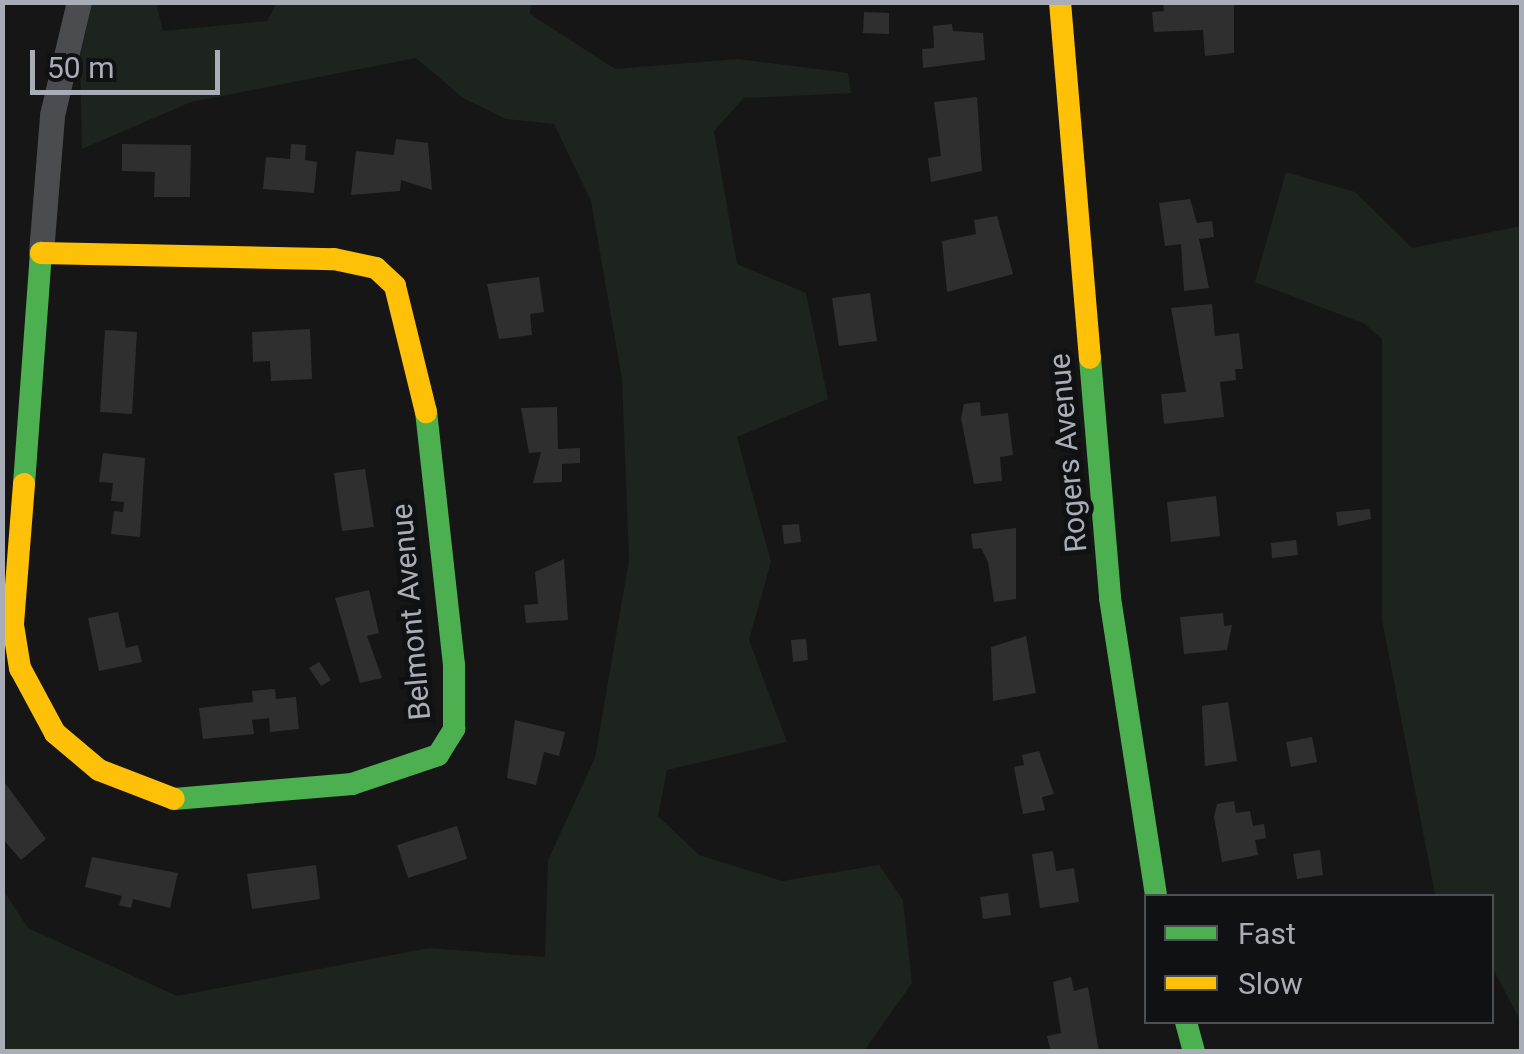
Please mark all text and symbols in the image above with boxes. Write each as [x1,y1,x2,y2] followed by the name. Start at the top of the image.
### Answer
[35,30,225,92] scale bar
[47,50,114,85] text: 50 m
[1041,352,1095,554] street label: Rogers Avenue
[384,502,438,722] street label: Belmont Avenue
[1144,894,1494,1024] legend
[1238,916,1296,951] text: Fast
[1238,966,1303,1001] text: Slow

